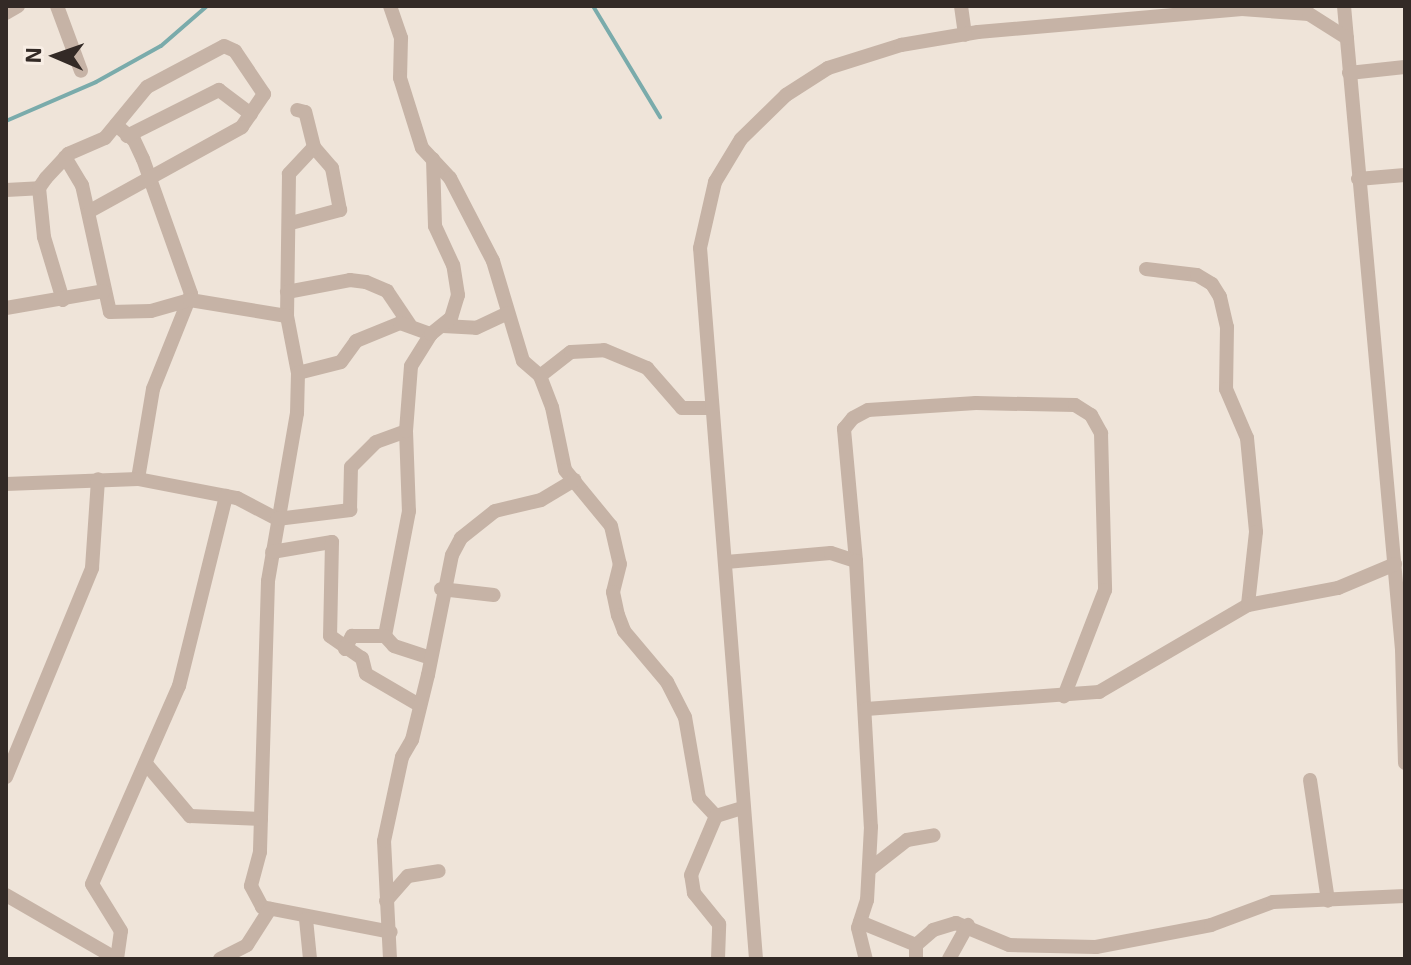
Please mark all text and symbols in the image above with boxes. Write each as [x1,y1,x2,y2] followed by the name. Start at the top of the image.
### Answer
[16,16,96,96] north arrow
[19,47,45,64] text: N

